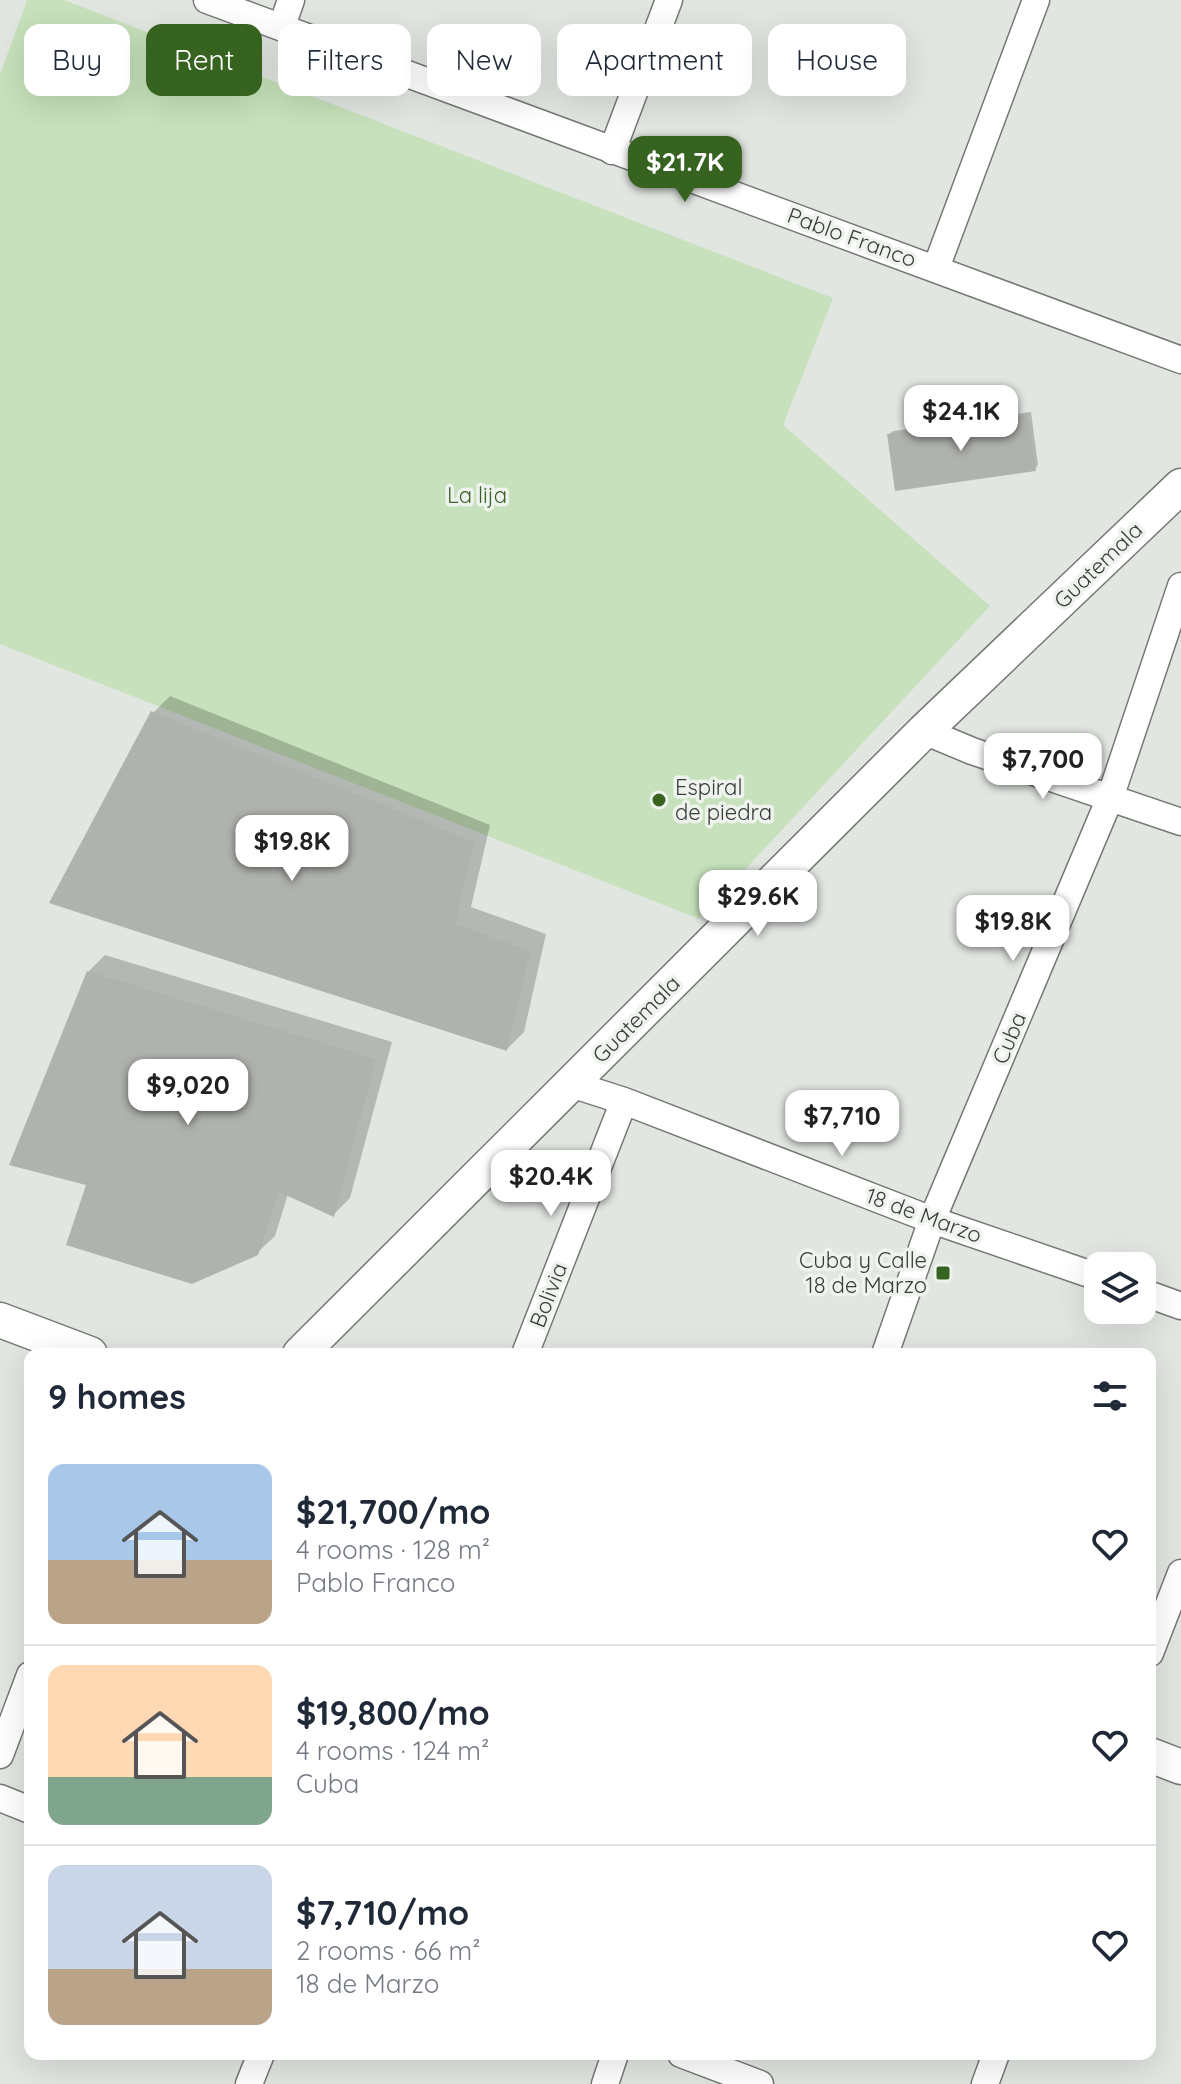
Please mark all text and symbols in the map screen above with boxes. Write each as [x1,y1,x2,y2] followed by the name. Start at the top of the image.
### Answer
[24,24,130,96] chip: Buy
[146,24,262,96] chip: Rent
[278,24,411,96] chip: Filters
[427,24,541,96] chip: New
[557,24,752,96] chip: Apartment
[768,24,906,96] chip: House
[620,136,750,204] pin: $21.7K
[646,145,724,178] text: $21.7K
[784,201,920,273] street label: Pablo Franco
[896,385,1026,453] pin: $24.1K
[922,394,1000,427] text: $24.1K
[447,481,507,509] park label: La lija
[1048,516,1148,614] street label: Guatemala
[978,733,1108,801] pin: $7,700
[1002,742,1084,775] text: $7,700
[675,773,772,826] place label: Espiral de piedra
[650,791,668,809] marker: Espiral de piedra
[227,815,357,883] pin: $19.8K
[253,824,331,857] text: $19.8K
[693,870,823,938] pin: $29.6K
[717,879,799,912] text: $29.6K
[948,895,1078,963] pin: $19.8K
[974,904,1052,937] text: $19.8K
[586,969,686,1069] street label: Guatemala
[986,1008,1032,1068] street label: Cuba
[123,1059,253,1127] pin: $9,020
[146,1068,230,1101] text: $9,020
[777,1090,907,1158] pin: $7,710
[803,1099,881,1132] text: $7,710
[486,1150,616,1218] pin: $20.4K
[509,1159,593,1192] text: $20.4K
[862,1181,986,1249] street label: 18 de Marzo
[799,1246,927,1299] place label: Cuba y Calle 18 de Marzo
[1084,1252,1156,1324] map controls
[1084,1252,1156,1324] button: layers
[523,1259,573,1331] street label: Bolivia
[934,1264,952,1282] marker: Cuba y Calle 18 de Marzo
[1088,1374,1132,1418] icon: filters
[48,1375,186,1418] text: 9 homes
[296,1490,491,1533] text: $21,700/mo
[112,1496,208,1592] icon: home
[1088,1522,1132,1566] icon: heart
[296,1533,490,1566] text: 4 rooms · 128 m²
[296,1566,456,1599] text: Pablo Franco
[296,1691,490,1734] text: $19,800/mo
[112,1697,208,1793] icon: home
[1088,1723,1132,1767] icon: heart
[296,1734,489,1767] text: 4 rooms · 124 m²
[296,1767,359,1800] text: Cuba
[296,1891,469,1934] text: $7,710/mo
[112,1897,208,1993] icon: home
[1088,1923,1132,1967] icon: heart
[296,1934,481,1967] text: 2 rooms · 66 m²
[296,1967,439,2000] text: 18 de Marzo

